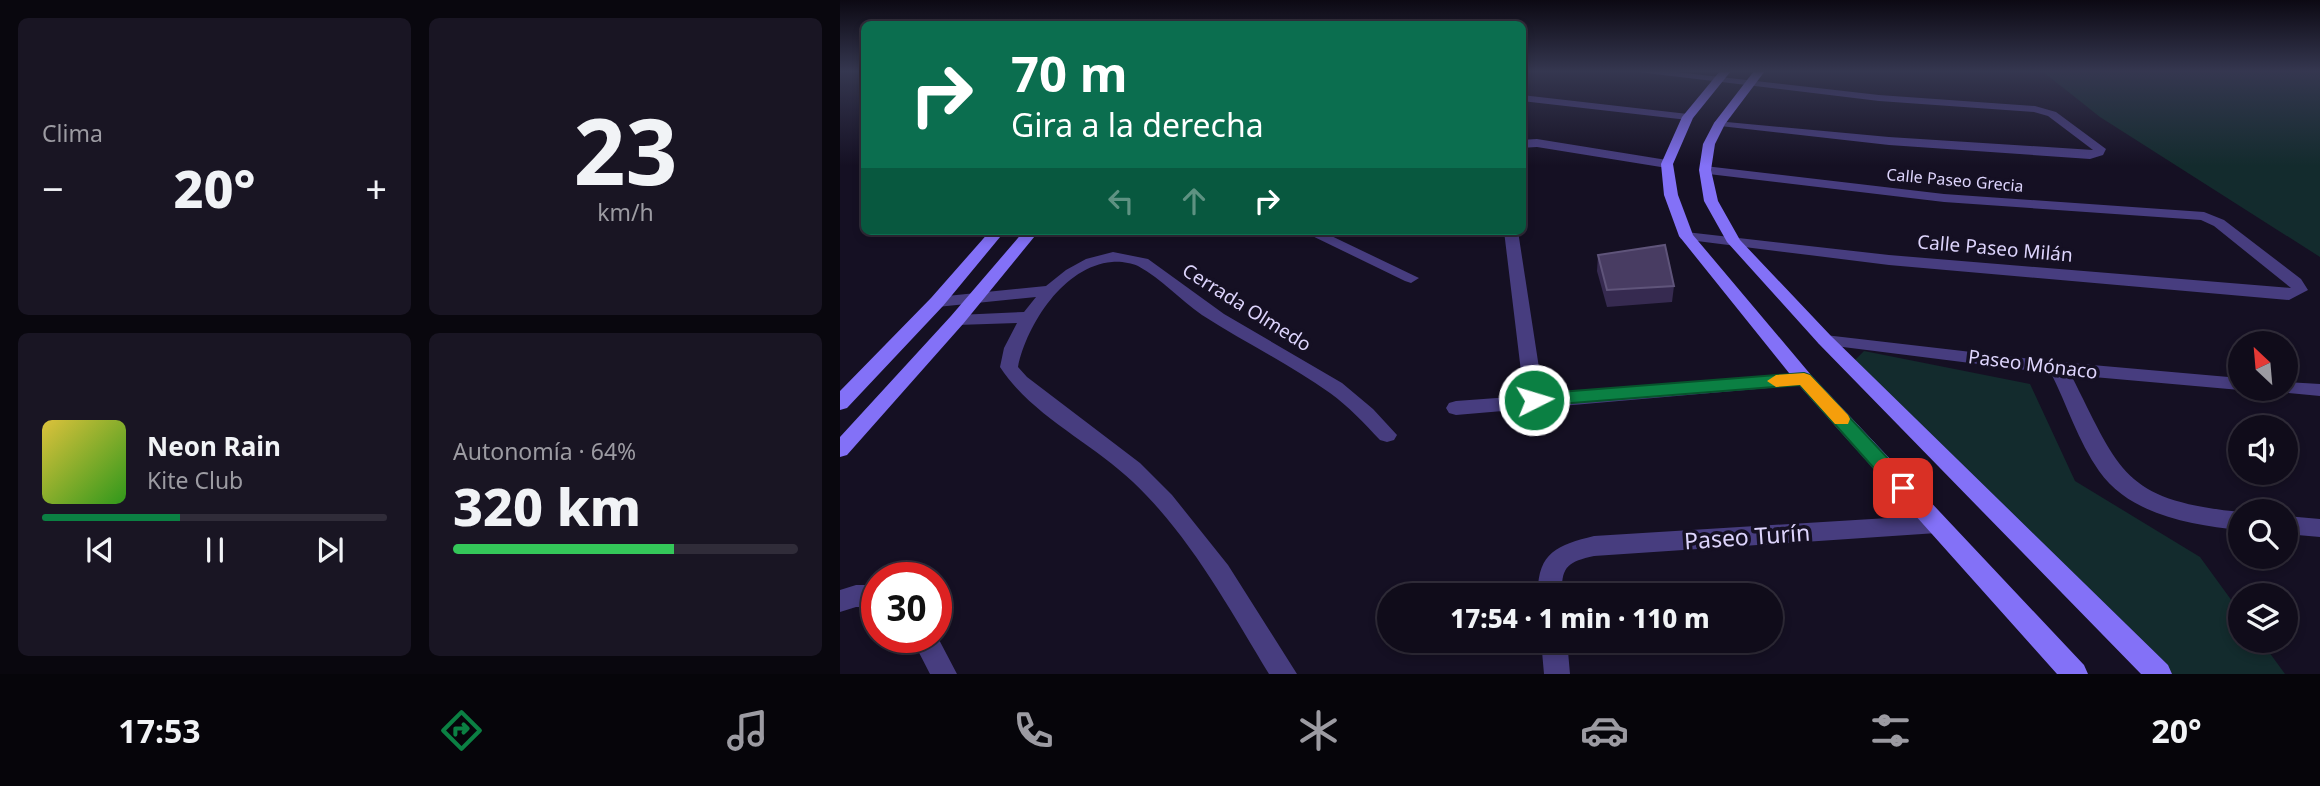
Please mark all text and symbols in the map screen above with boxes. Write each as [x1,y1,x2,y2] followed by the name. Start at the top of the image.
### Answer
[1011,40,1128,106] text: 70 m
[896,49,987,140] icon: right
[573,88,678,212] text: 23
[1011,103,1264,146] text: Gira a la derecha
[42,117,103,149] text: Clima
[173,152,256,223] text: 20°
[42,162,64,214] text: −
[365,162,387,214] text: +
[1886,163,2024,197] street label: Calle Paseo Grecia
[1102,182,1140,220] icon: left
[1175,182,1213,220] icon: ahead
[1248,182,1286,220] icon: right
[597,196,654,228] text: km/h
[1916,228,2074,268] street label: Calle Paseo Milán
[1178,257,1316,357] street label: Cerrada Olmedo
[2228,331,2298,401] north arrow
[2228,331,2298,653] map controls
[1967,343,2099,385] street label: Paseo Mónaco
[1497,363,1571,437] position arrow
[2228,415,2298,485] button: sound
[147,428,281,464] text: Neon Rain
[453,435,636,467] text: Autonomía · 64%
[1873,458,1933,518] pin
[147,464,243,496] text: Kite Club
[1884,469,1922,507] icon: arrive
[453,470,641,541] text: 320 km
[2228,499,2298,569] button: search
[1683,516,1811,556] street label: Paseo Turín
[81,531,119,569] icon: previous
[196,531,234,569] icon: pause
[311,531,349,569] icon: next
[861,562,952,653] speed limit sign: 30
[2228,583,2298,653] button: layers
[1450,600,1710,636] text: 17:54 · 1 min · 110 m
[437,706,486,755] icon: directions
[723,706,772,755] icon: music
[1009,706,1058,755] icon: phone
[1294,706,1343,755] icon: climate
[1580,706,1629,755] icon: car
[1866,706,1915,755] icon: filters
[118,709,201,752] text: 17:53
[2151,709,2202,752] text: 20°

